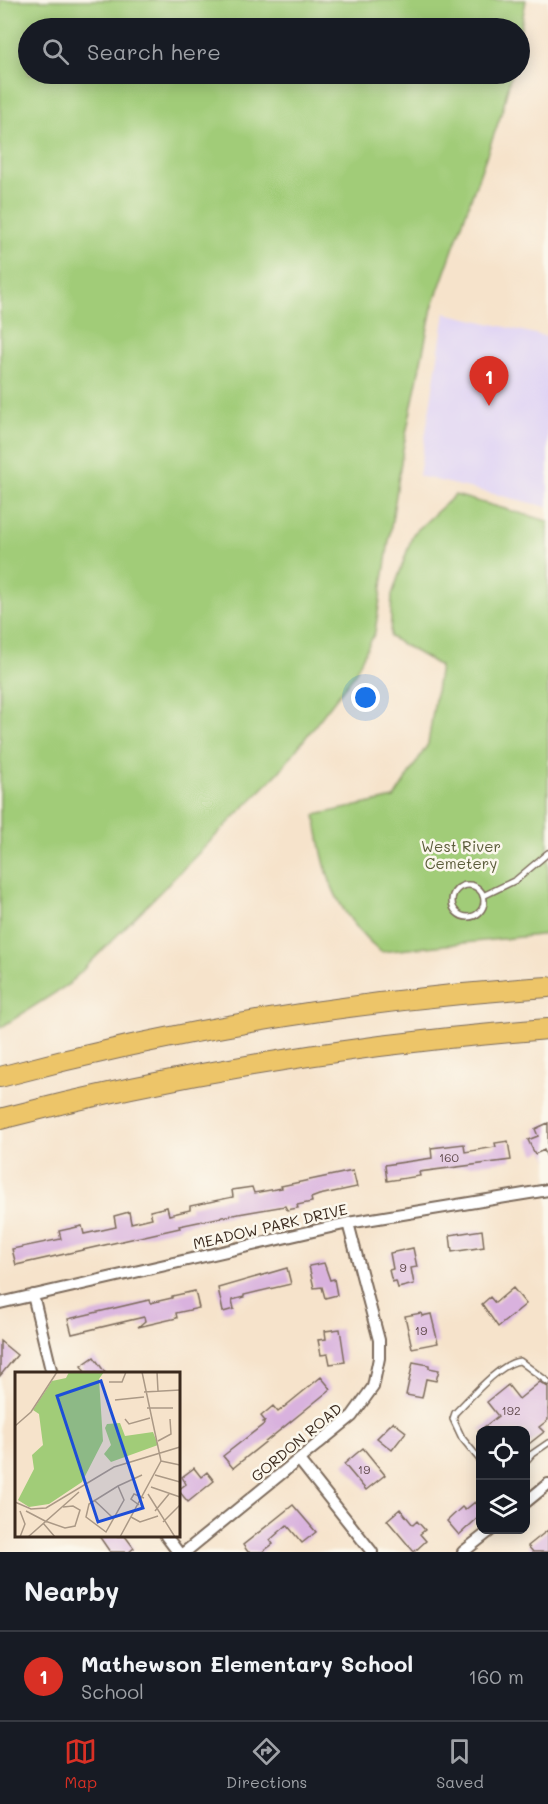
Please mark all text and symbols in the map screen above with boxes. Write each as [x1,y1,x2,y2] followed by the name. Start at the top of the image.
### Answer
[18,18,530,84] search box
[39,35,72,68] icon: search
[87,37,221,66] text: Search here
[470,356,508,406] pin: 1
[351,683,380,712] your location
[421,836,501,873] park label: West River Cemetery
[439,1149,460,1165] house number: 160
[191,1198,349,1253] street label: MEADOW PARK DRIVE
[399,1259,407,1275] house number: 9
[415,1322,427,1338] house number: 19
[15,1372,180,1537] inset map
[246,1398,346,1486] street label: GORDON ROAD
[501,1402,521,1418] house number: 192
[476,1426,530,1534] map controls
[476,1426,530,1480] button: locate
[358,1461,370,1477] house number: 19
[476,1480,530,1534] button: layers
[24,1574,119,1608] text: Nearby
[81,1649,413,1678] text: Mathewson Elementary School
[39,1663,48,1689] text: 1
[468,1663,524,1689] text: 160 m
[81,1678,144,1704] text: School
[64,1735,97,1792] tab: Map
[226,1735,307,1792] tab: Directions
[436,1735,484,1792] tab: Saved

